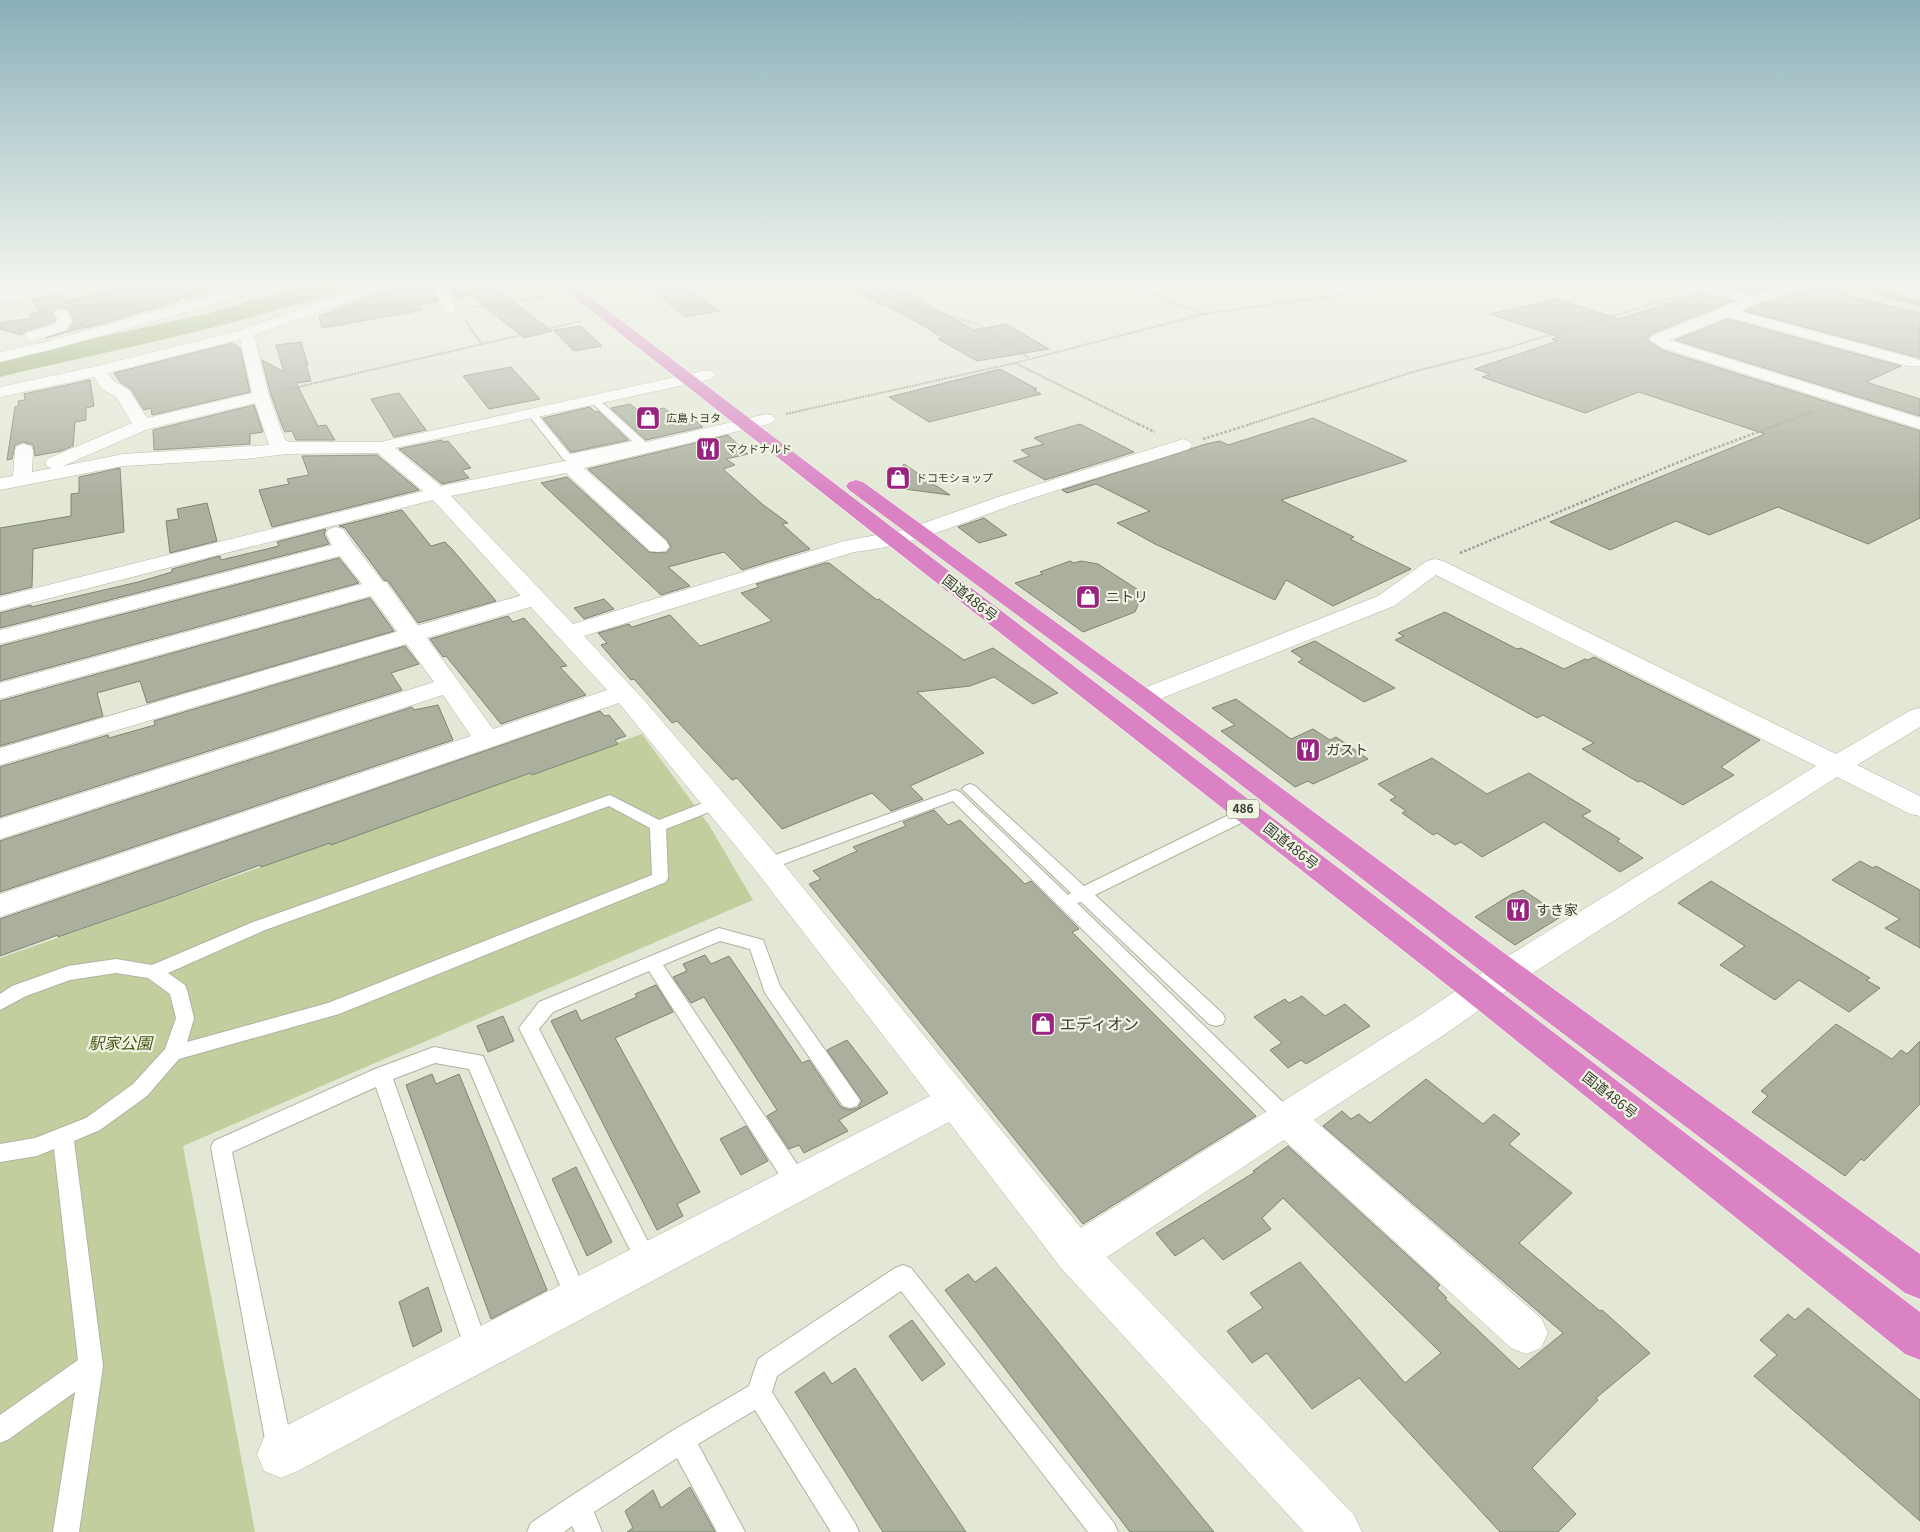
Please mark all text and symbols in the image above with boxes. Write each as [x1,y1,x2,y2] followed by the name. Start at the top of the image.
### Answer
[635,405,661,431] shop icon: 広島トヨタ
[666,409,721,425] place label: 広島トヨタ
[695,436,721,462] restaurant icon: マクドナルド
[726,440,792,456] place label: マクドナルド
[885,465,911,491] shop icon: ドコモショップ
[916,469,993,485] place label: ドコモショップ
[939,569,1003,625] street label: 国道486号
[1075,584,1101,610] shop icon: ニトリ
[1106,586,1148,606] place label: ニトリ
[1295,737,1321,763] restaurant icon: ガスト
[1326,739,1368,759] place label: ガスト
[1227,800,1259,819] road number: 486
[1260,817,1324,873] street label: 国道486号
[1505,897,1531,923] restaurant icon: すき家
[1536,899,1578,919] place label: すき家
[1030,1011,1056,1037] shop icon: エディオン
[1060,1011,1139,1035] place label: エディオン
[88,1030,154,1054] park label: 駅家公園
[1579,1066,1643,1122] street label: 国道486号

